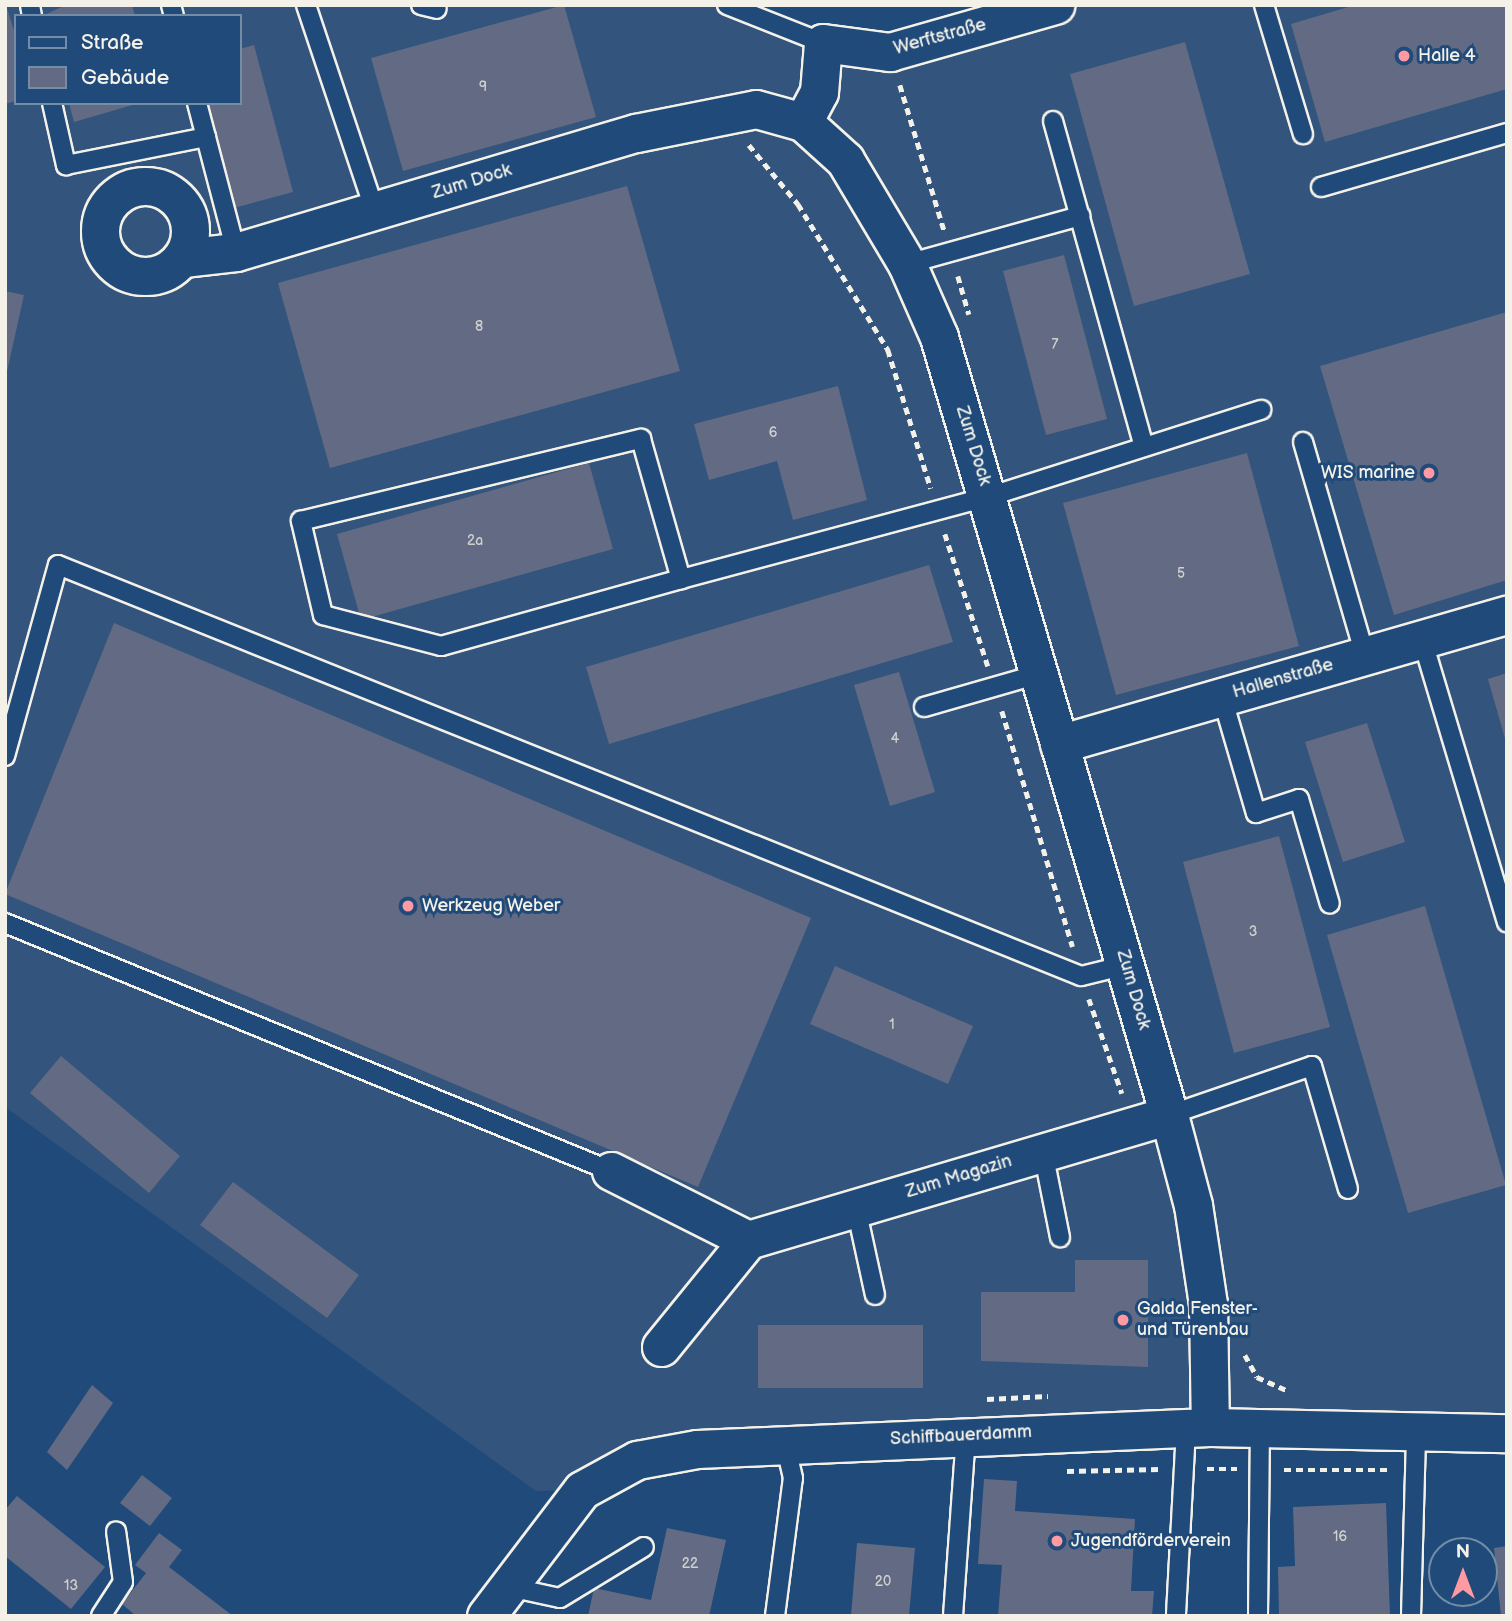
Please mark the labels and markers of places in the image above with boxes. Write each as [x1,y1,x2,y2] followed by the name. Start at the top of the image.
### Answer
[1418,45,1476,67] place label: Halle 4
[1396,48,1412,64] marker: Halle 4
[1321,462,1415,484] place label: WIS marine
[1421,465,1437,481] marker: WIS marine
[422,895,561,917] place label: Werkzeug Weber
[400,898,416,914] marker: Werkzeug Weber
[1137,1299,1258,1342] place label: Galda Fenster- und Türenbau
[1115,1312,1131,1328] marker: Galda Fenster- und Türenbau
[1071,1530,1231,1552] place label: Jugendförderverein
[1049,1533,1065,1549] marker: Jugendförderverein

